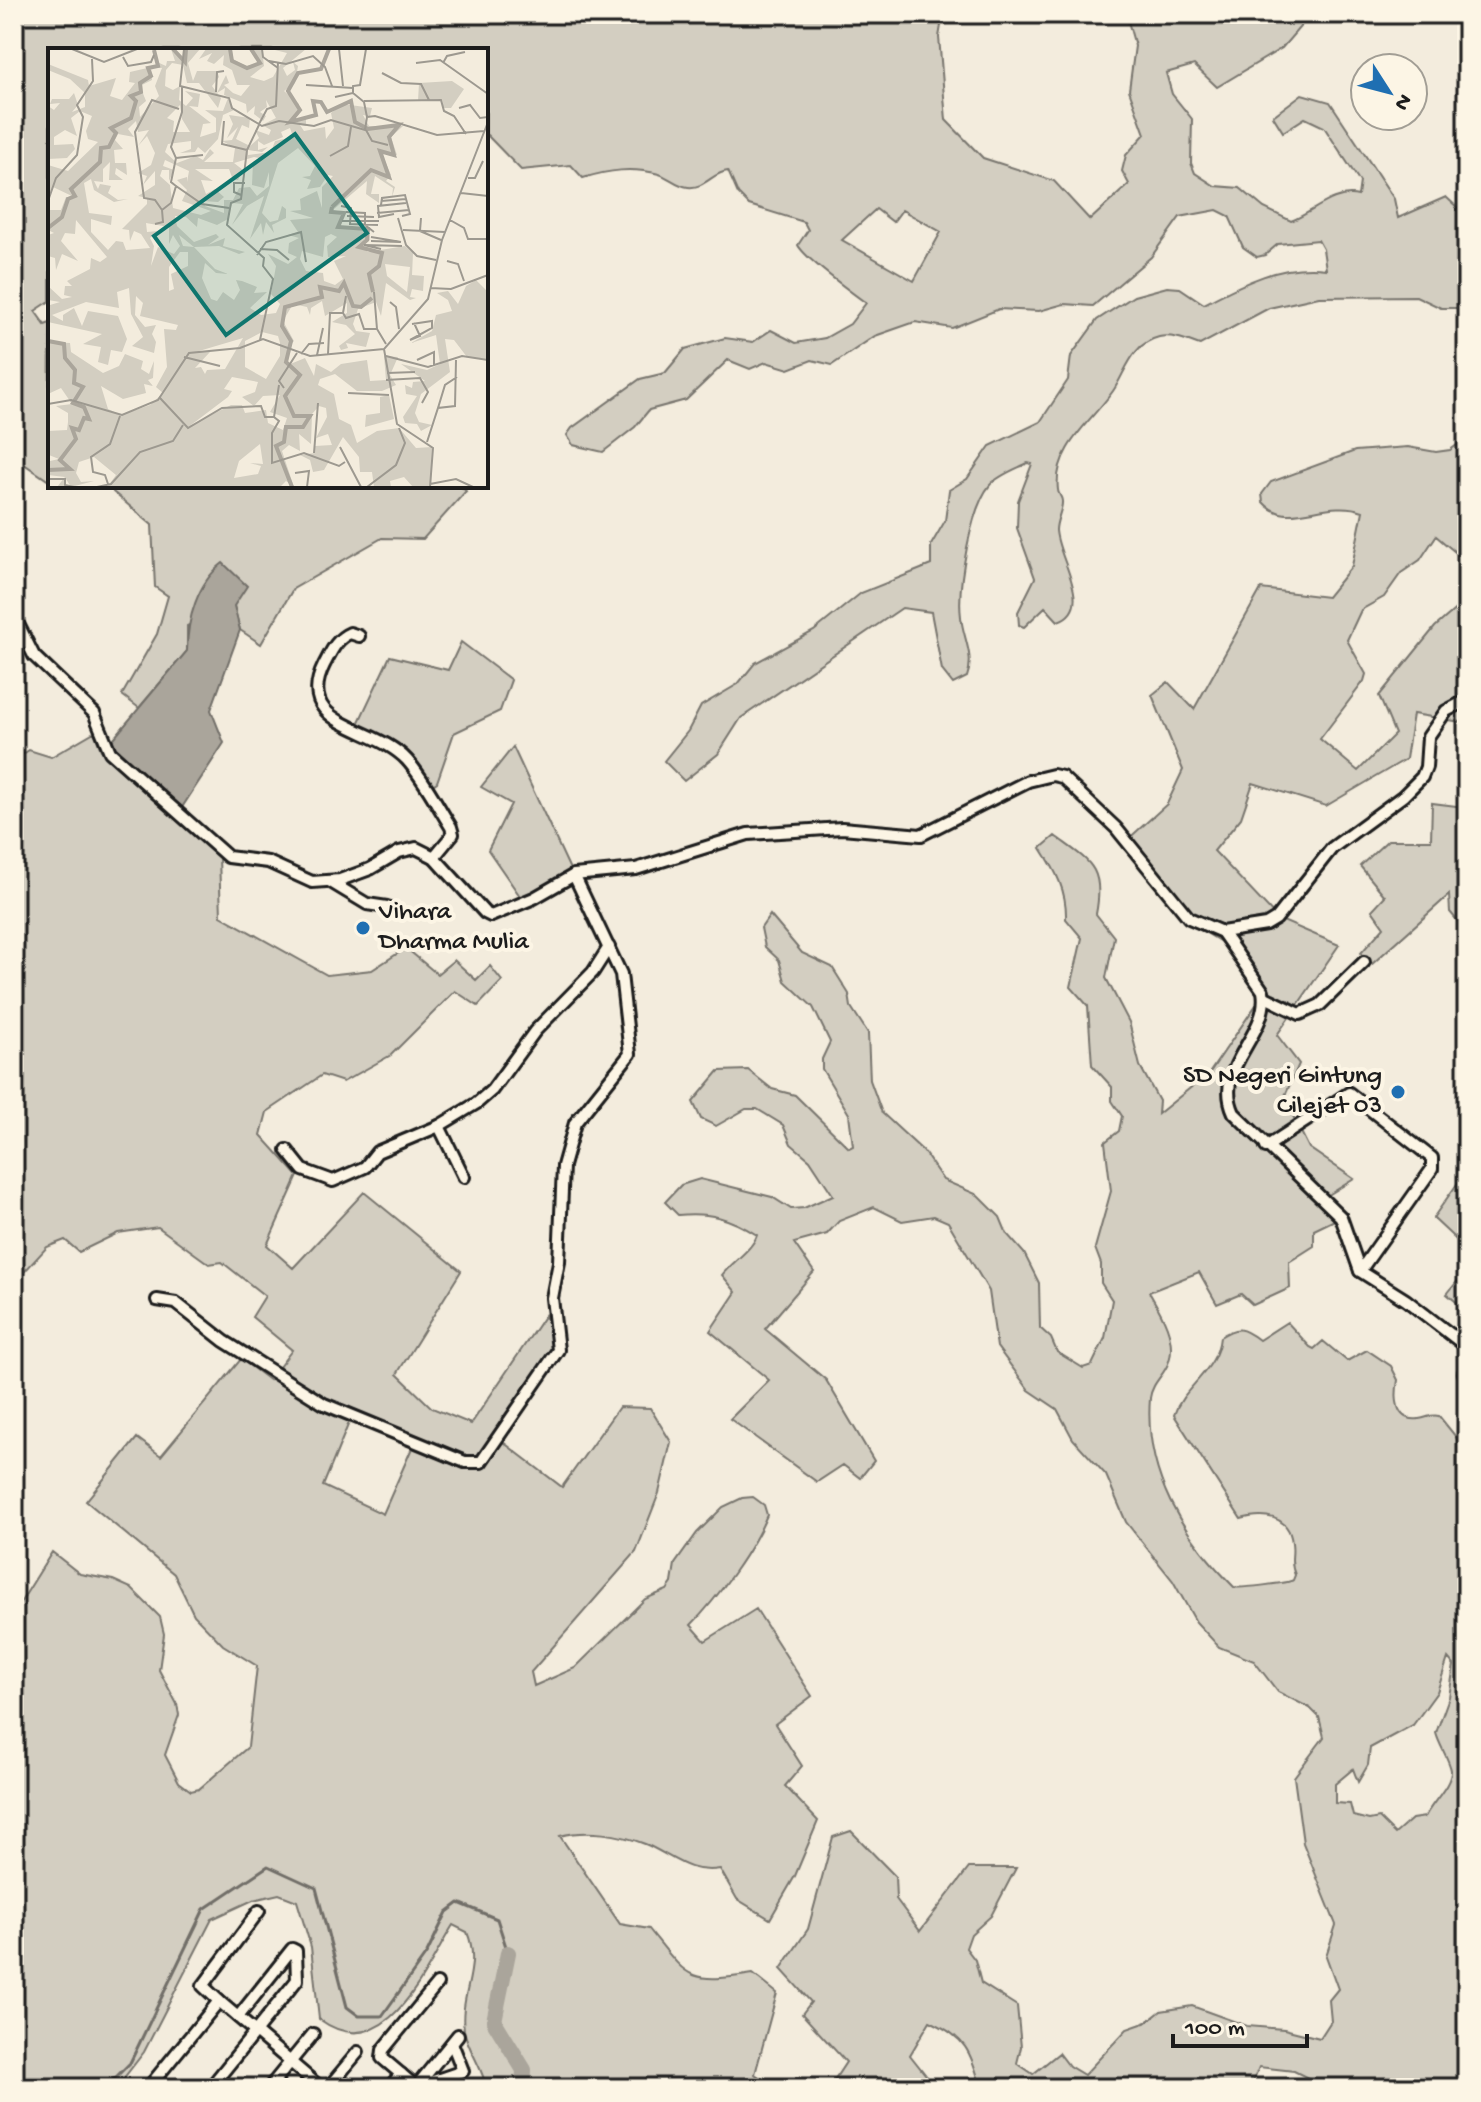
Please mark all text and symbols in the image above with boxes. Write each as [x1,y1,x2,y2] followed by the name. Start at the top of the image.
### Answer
[48,48,488,488] inset map
[1349,52,1429,132] north arrow
[1387,88,1417,115] text: N
[377,898,530,959] place label: Vihara Dharma Mulia
[354,919,372,937] marker: Vihara Dharma Mulia
[1183,1062,1382,1123] place label: SD Negeri Gintung Cilejet 03
[1389,1083,1407,1101] marker: SD Negeri Gintung Cilejet 03
[1173,1998,1307,2048] scale bar
[1184,2015,1245,2044] text: 100 m

